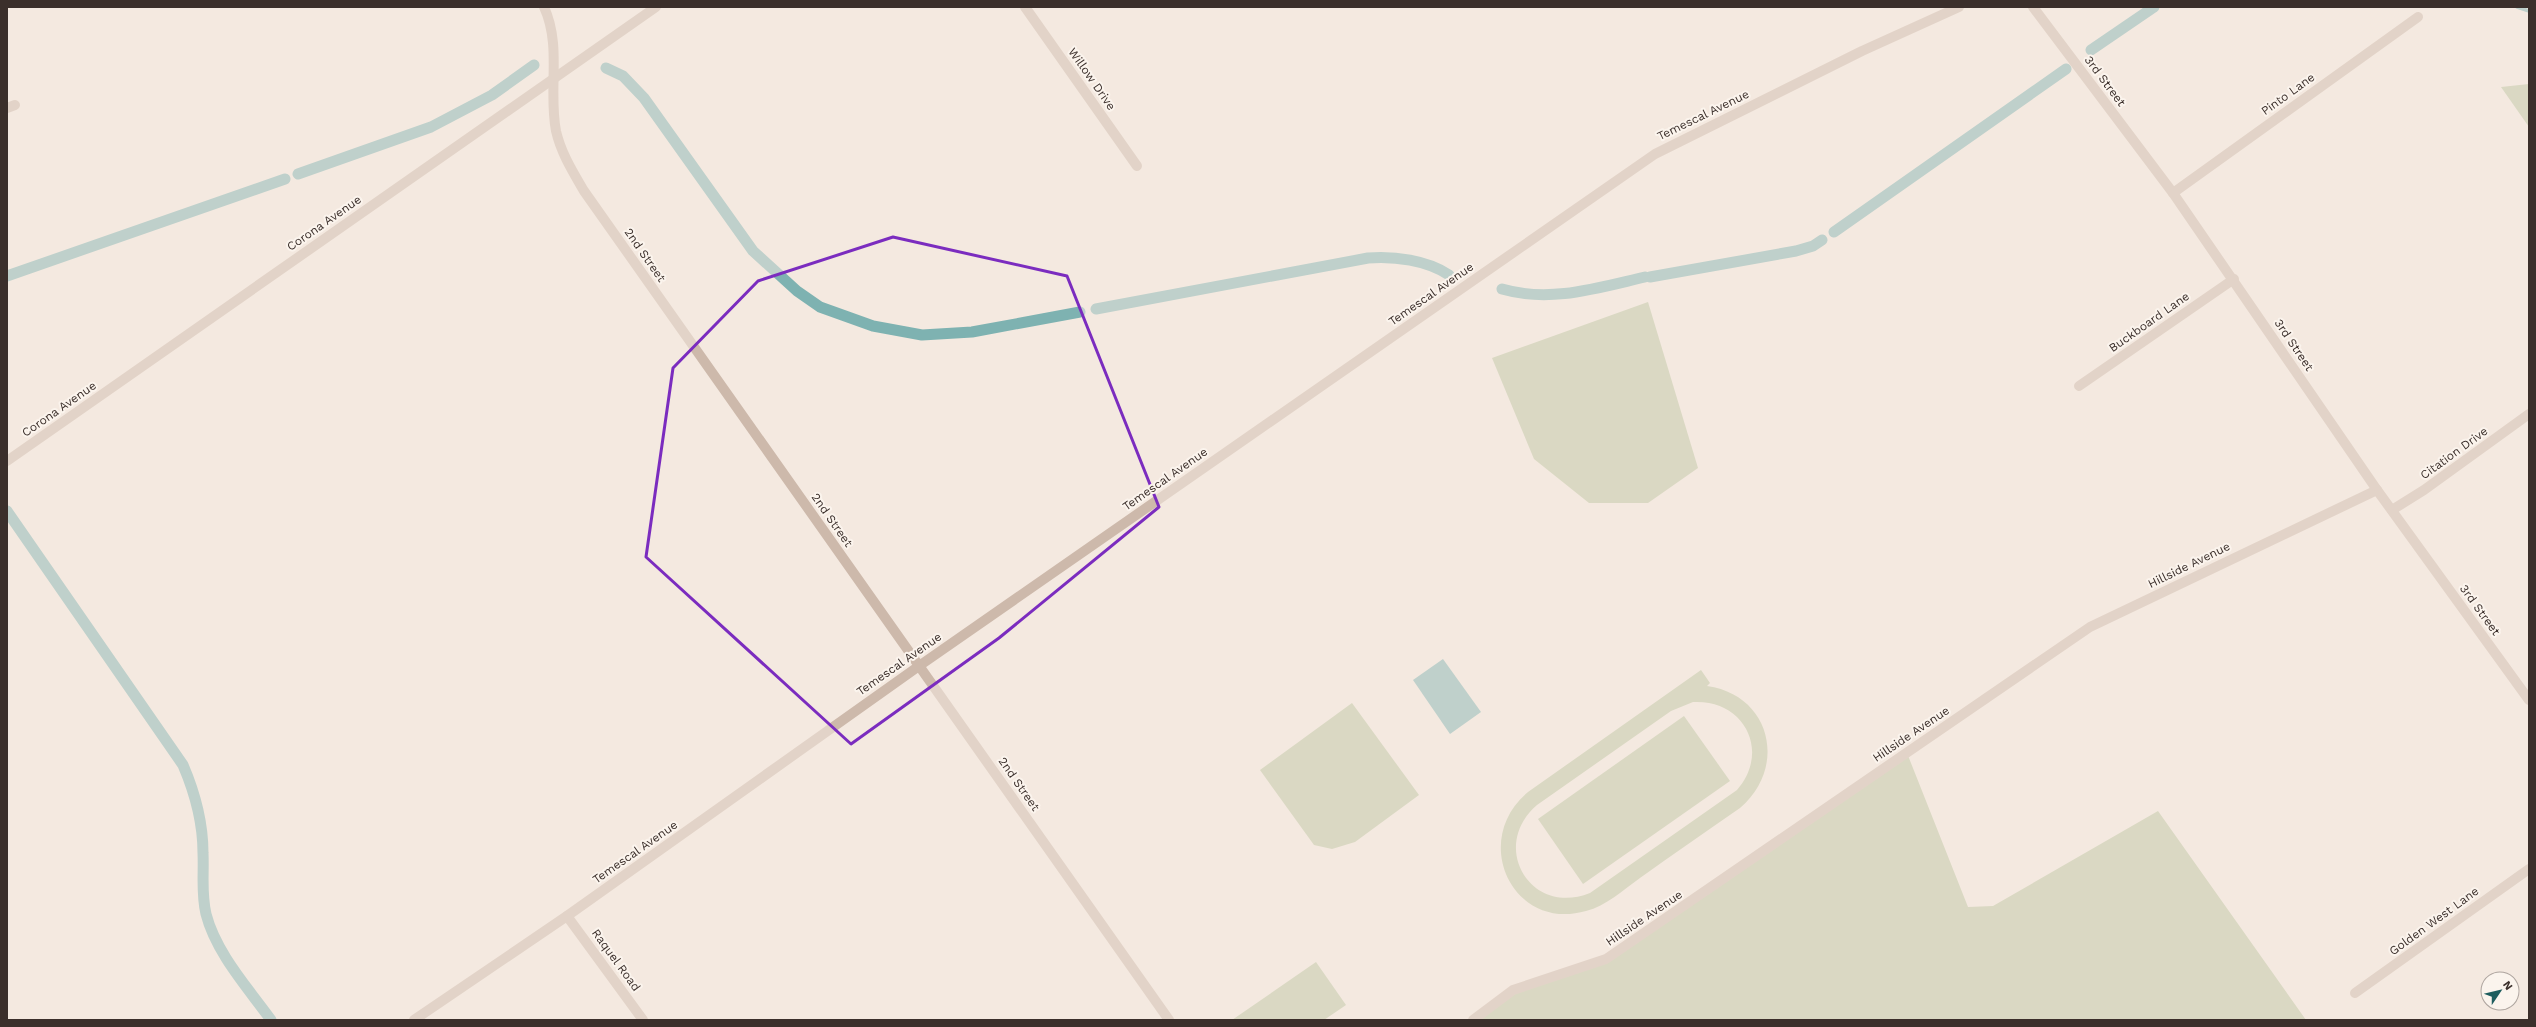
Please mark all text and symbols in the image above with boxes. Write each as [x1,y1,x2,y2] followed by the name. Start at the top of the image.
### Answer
[1065,45,1119,113] street label: Willow Drive
[2082,53,2128,109] street label: 3rd Street
[2259,70,2317,118] street label: Pinto Lane
[1655,87,1751,143] street label: Temescal Avenue
[284,192,364,254] street label: Corona Avenue
[621,226,669,284] street label: 2nd Street
[1386,259,1476,329] street label: Temescal Avenue
[2106,289,2192,355] street label: Buckboard Lane
[2272,316,2316,374] street label: 3rd Street
[19,378,99,440] street label: Corona Avenue
[2418,424,2490,482] street label: Citation Drive
[1120,444,1210,514] street label: Temescal Avenue
[808,491,856,549] street label: 2nd Street
[2146,539,2232,591] street label: Hillside Avenue
[2457,582,2503,638] street label: 3rd Street
[854,629,944,699] street label: Temescal Avenue
[1870,703,1952,765] street label: Hillside Avenue
[995,755,1043,813] street label: 2nd Street
[590,817,680,887] street label: Temescal Avenue
[2387,884,2481,958] street label: Golden West Lane
[1603,887,1685,949] street label: Hillside Avenue
[589,926,643,994] street label: Raquel Road
[2480,971,2520,1011] north arrow
[2500,978,2515,993] text: N

